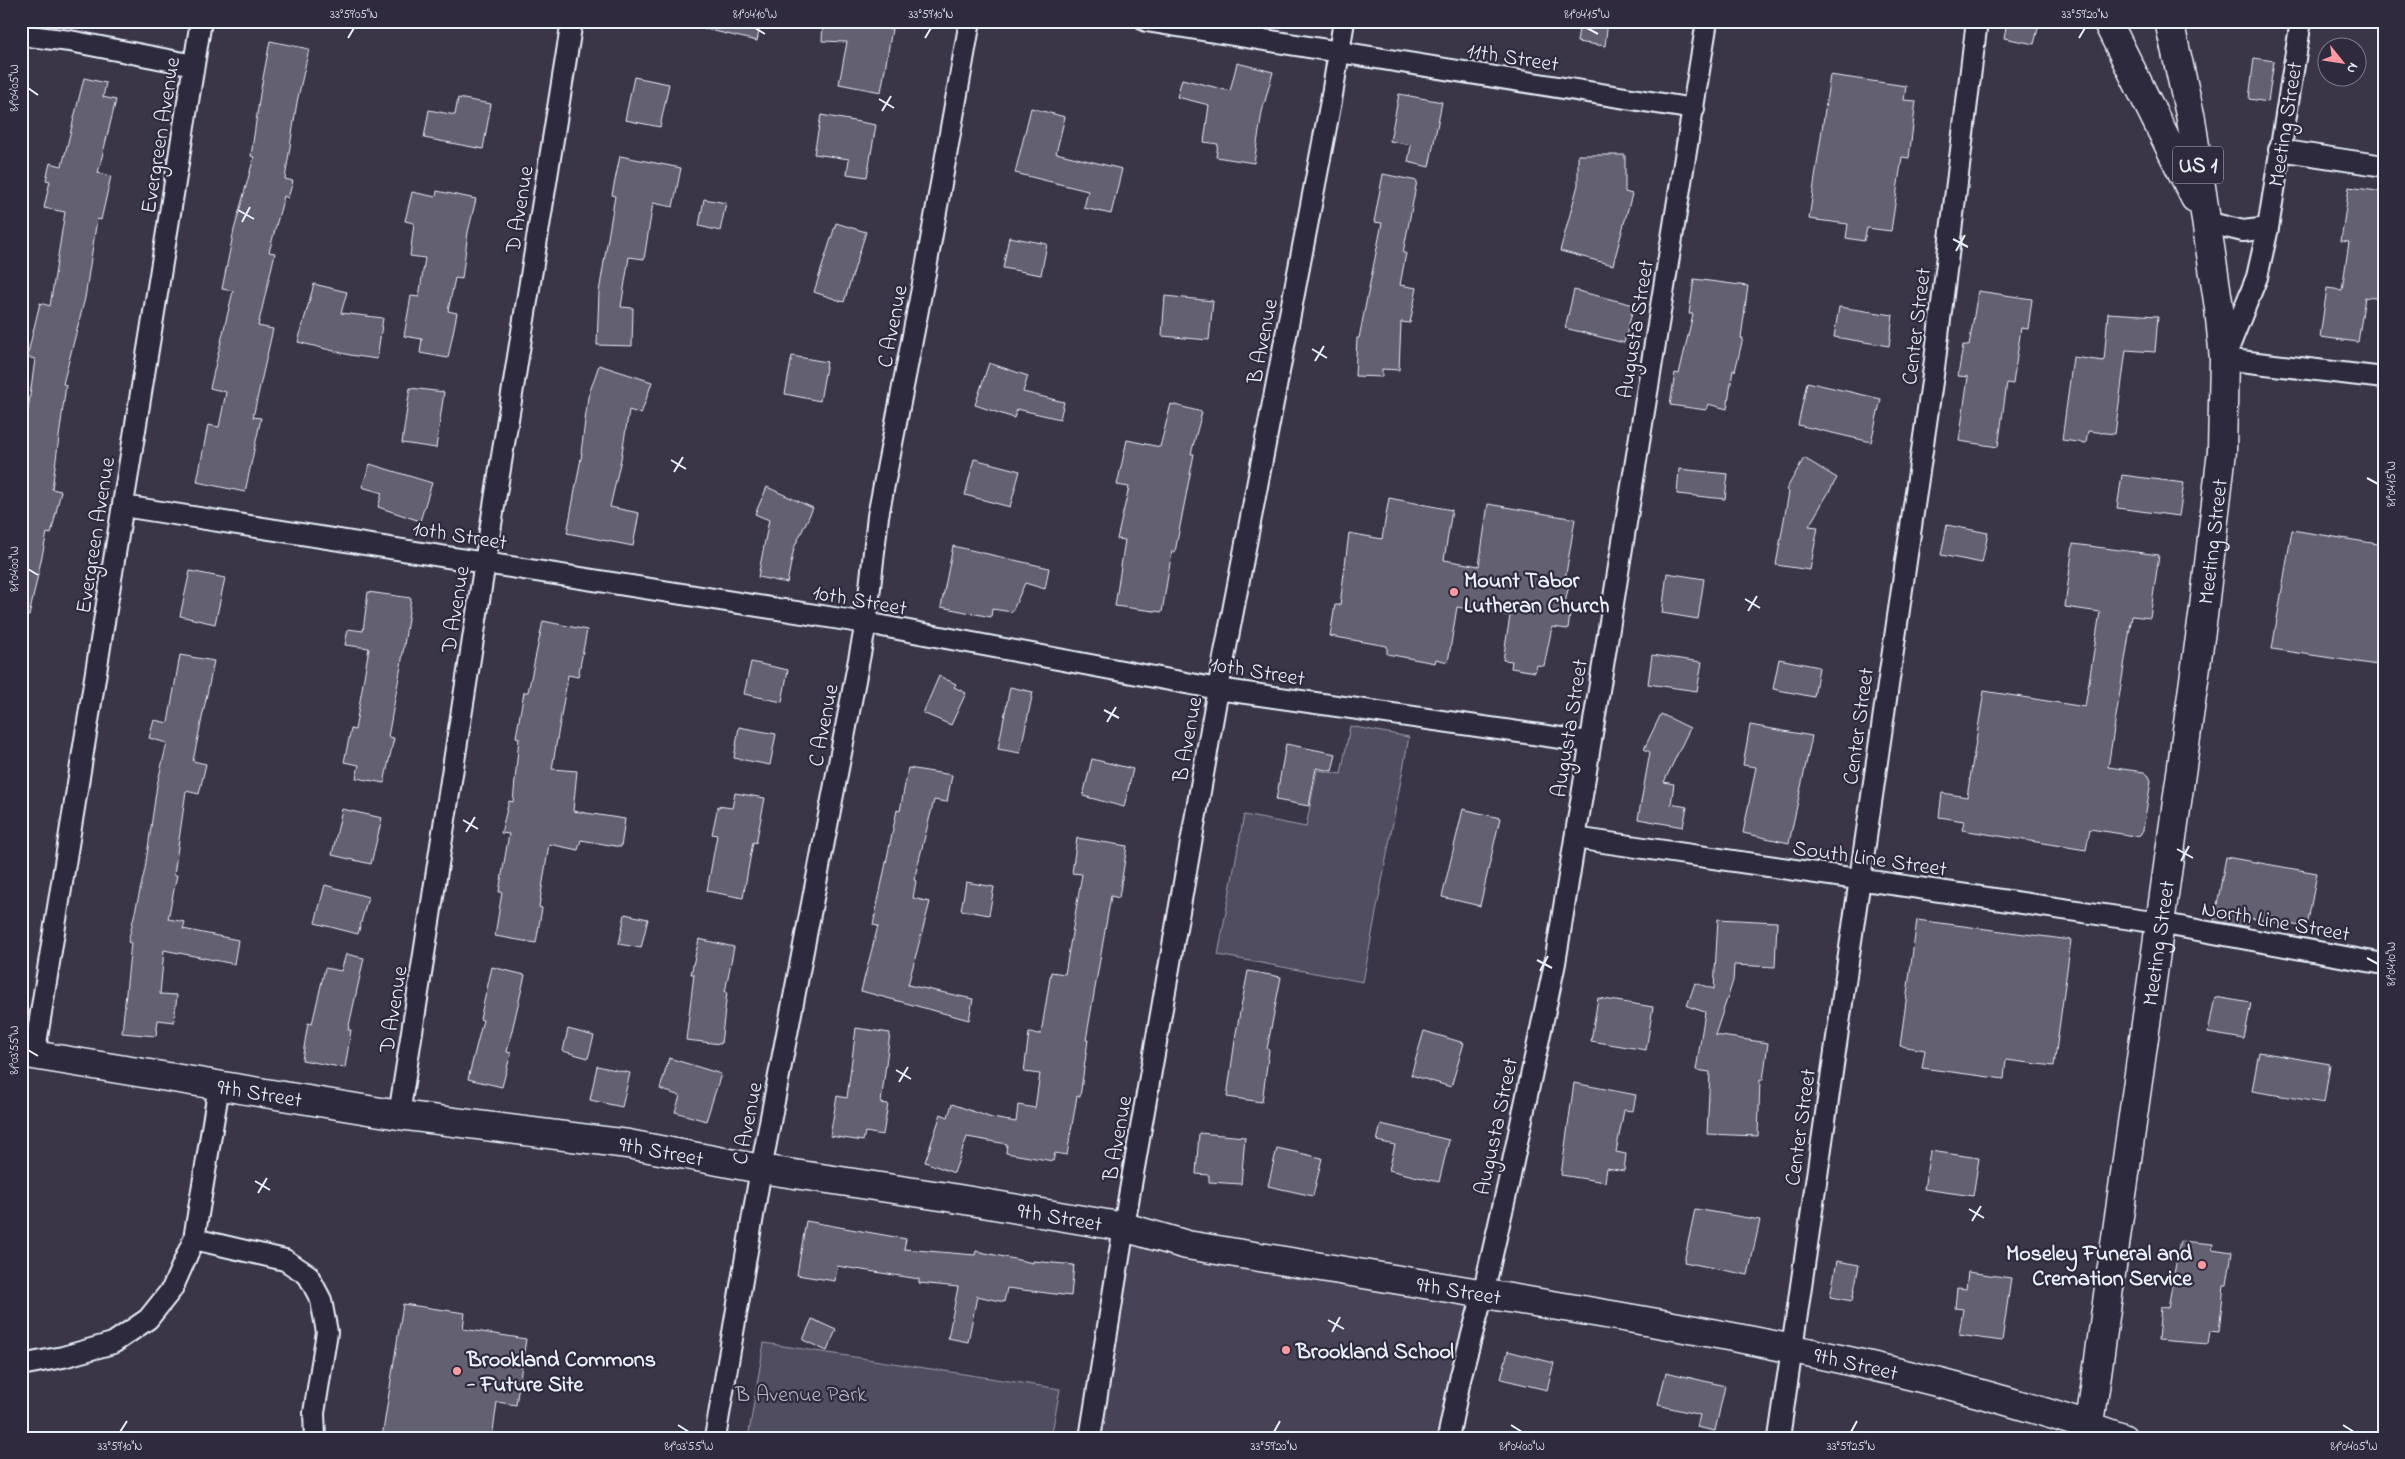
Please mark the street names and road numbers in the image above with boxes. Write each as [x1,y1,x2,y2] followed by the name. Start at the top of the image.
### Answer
[1464,36,1561,82] street label: 11th Street
[134,55,191,216] street label: Evergreen Avenue
[2261,59,2314,189] street label: Meeting Street
[2173,146,2223,184] road number: US 1
[498,164,544,256] street label: D Avenue
[1610,257,1665,401] street label: Augusta Street
[1895,265,1941,387] street label: Center Street
[870,282,918,371] street label: C Avenue
[1240,296,1288,388] street label: B Avenue
[69,455,126,616] street label: Evergreen Avenue
[2191,477,2238,606] street label: Meeting Street
[410,514,510,560] street label: 10th Street
[434,564,480,656] street label: D Avenue
[810,578,910,626] street label: 10th Street
[1208,650,1308,696] street label: 10th Street
[1544,656,1599,800] street label: Augusta Street
[1836,665,1884,787] street label: Center Street
[801,681,849,770] street label: C Avenue
[1166,694,1212,786] street label: B Avenue
[1791,833,1949,887] street label: South Line Street
[2136,878,2185,1008] street label: Meeting Street
[2199,894,2353,952] street label: North Line Street
[372,964,418,1056] street label: D Avenue
[1468,1054,1529,1199] street label: Augusta Street
[1778,1066,1826,1188] street label: Center Street
[215,1072,305,1118] street label: 9th Street
[725,1079,773,1168] street label: C Avenue
[1096,1093,1142,1185] street label: B Avenue
[617,1130,707,1177] street label: 9th Street
[1015,1196,1105,1242] street label: 9th Street
[1414,1270,1504,1315] street label: 9th Street
[1811,1341,1902,1391] street label: 9th Street

